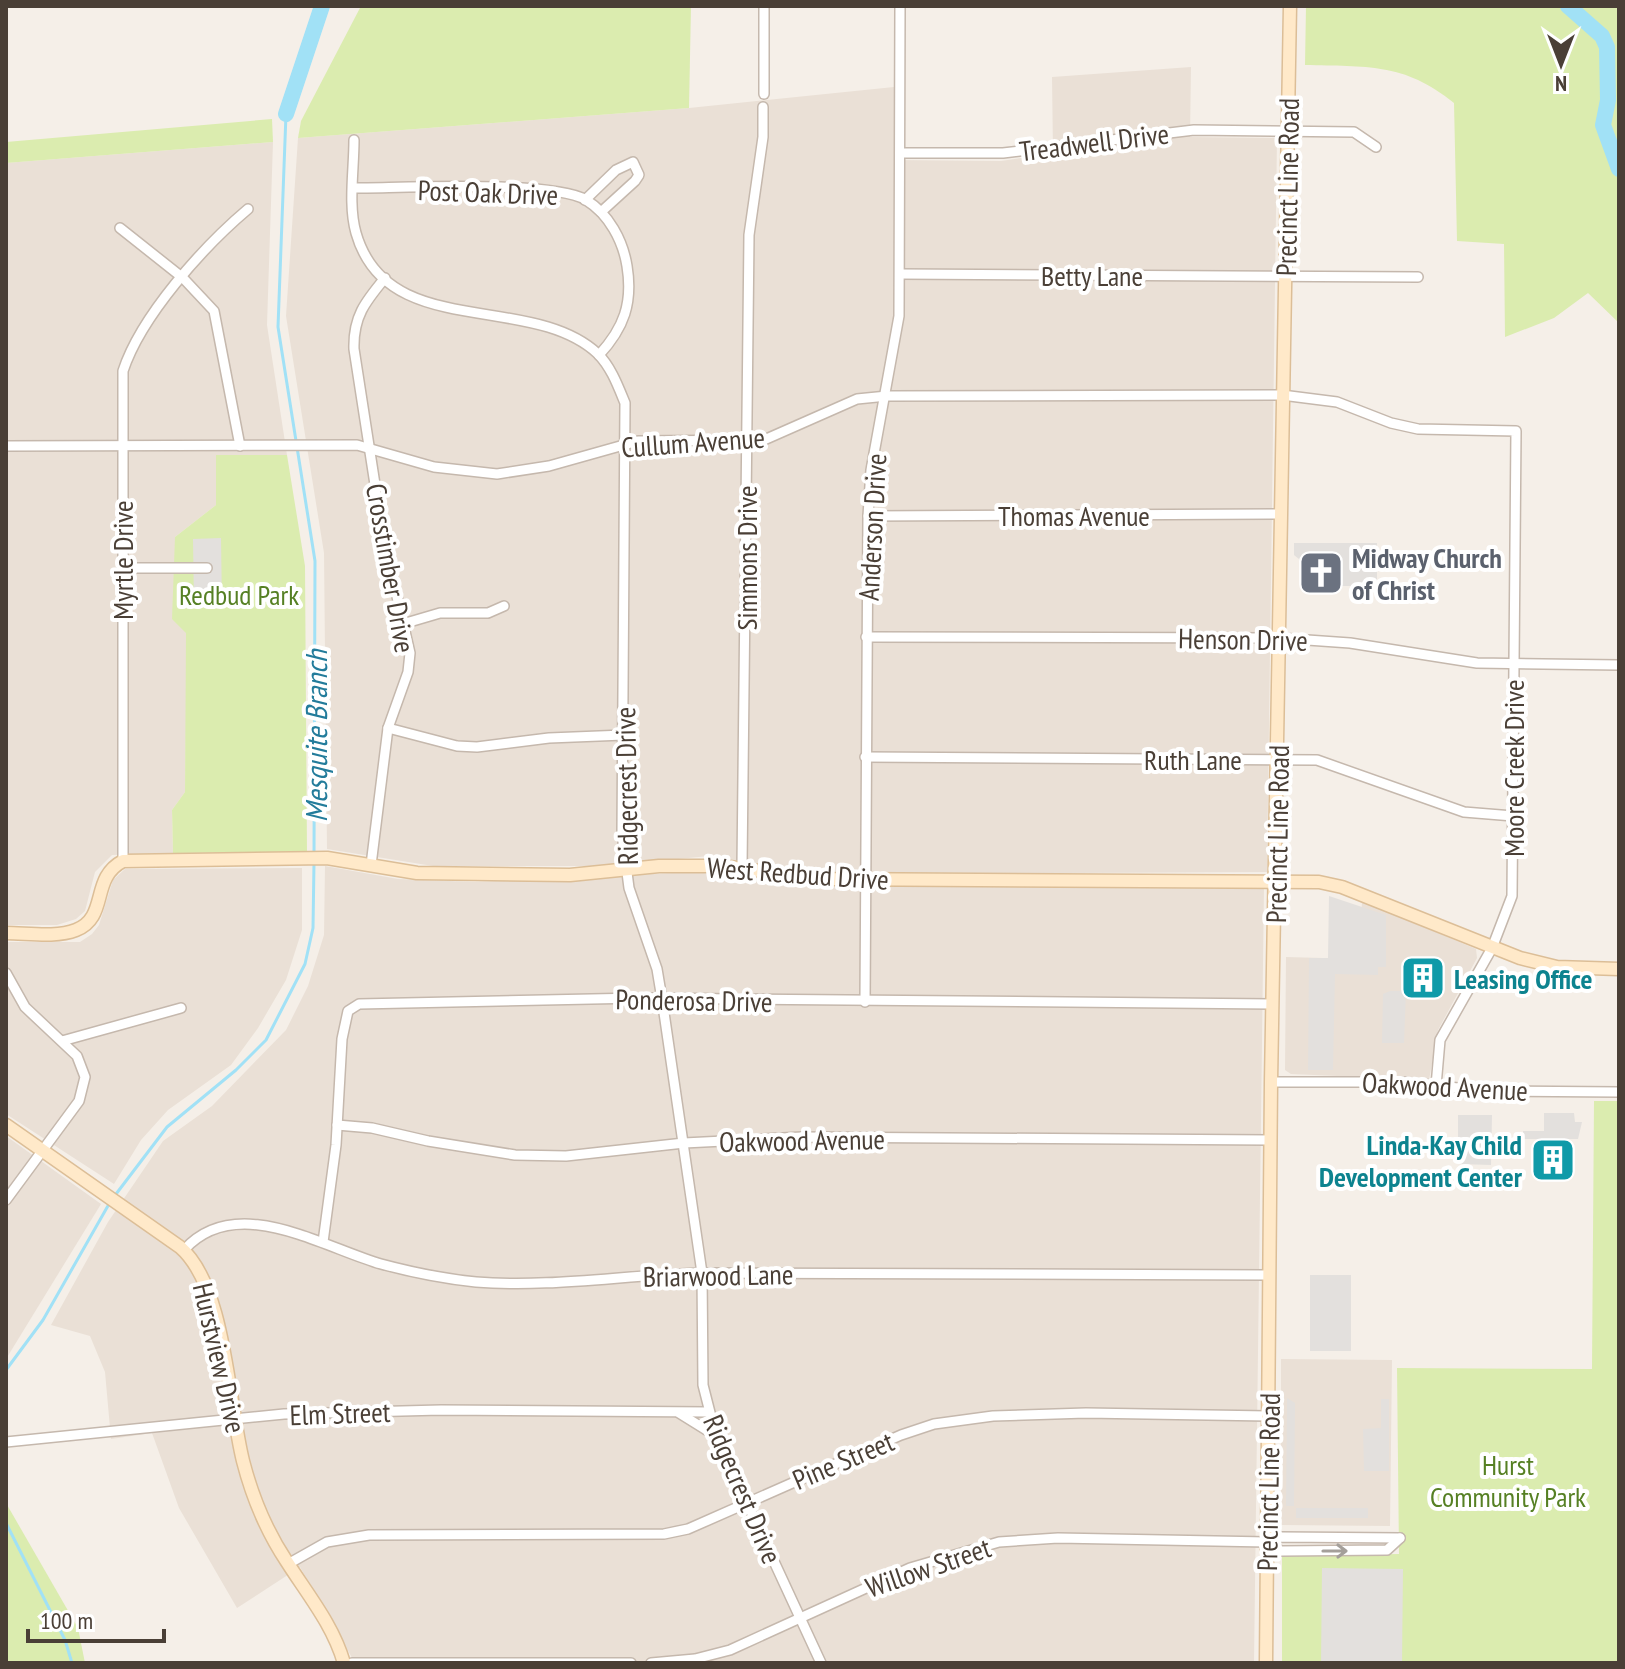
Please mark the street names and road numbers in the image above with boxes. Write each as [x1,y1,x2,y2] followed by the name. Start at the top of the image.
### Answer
[1267,98,1307,276] street label: Precinct Line Road
[1017,114,1171,170] street label: Treadwell Drive
[417,171,559,213] street label: Post Oak Drive
[1041,257,1143,294] street label: Betty Lane
[620,419,766,465] street label: Cullum Avenue
[850,452,894,602] street label: Anderson Drive
[358,480,424,656] street label: Crosstimber Drive
[728,485,765,631] street label: Simmons Drive
[998,497,1150,534] street label: Thomas Avenue
[104,500,141,620] street label: Myrtle Drive
[1178,619,1308,659] street label: Henson Drive
[1495,679,1532,857] street label: Moore Creek Drive
[606,707,646,865] street label: Ridgecrest Drive
[1144,741,1242,778] street label: Ruth Lane
[1257,745,1297,923] street label: Precinct Line Road
[706,848,890,898] street label: West Redbud Drive
[615,980,773,1020] street label: Ponderosa Drive
[1361,1063,1529,1109] street label: Oakwood Avenue
[719,1120,885,1160] street label: Oakwood Avenue
[642,1255,794,1295] street label: Briarwood Lane
[185,1279,255,1437] street label: Hurstview Drive
[289,1393,391,1433] street label: Elm Street
[1248,1393,1288,1571] street label: Precinct Line Road
[695,1409,791,1569] street label: Ridgecrest Drive
[787,1422,899,1498] street label: Pine Street
[861,1528,996,1606] street label: Willow Street

